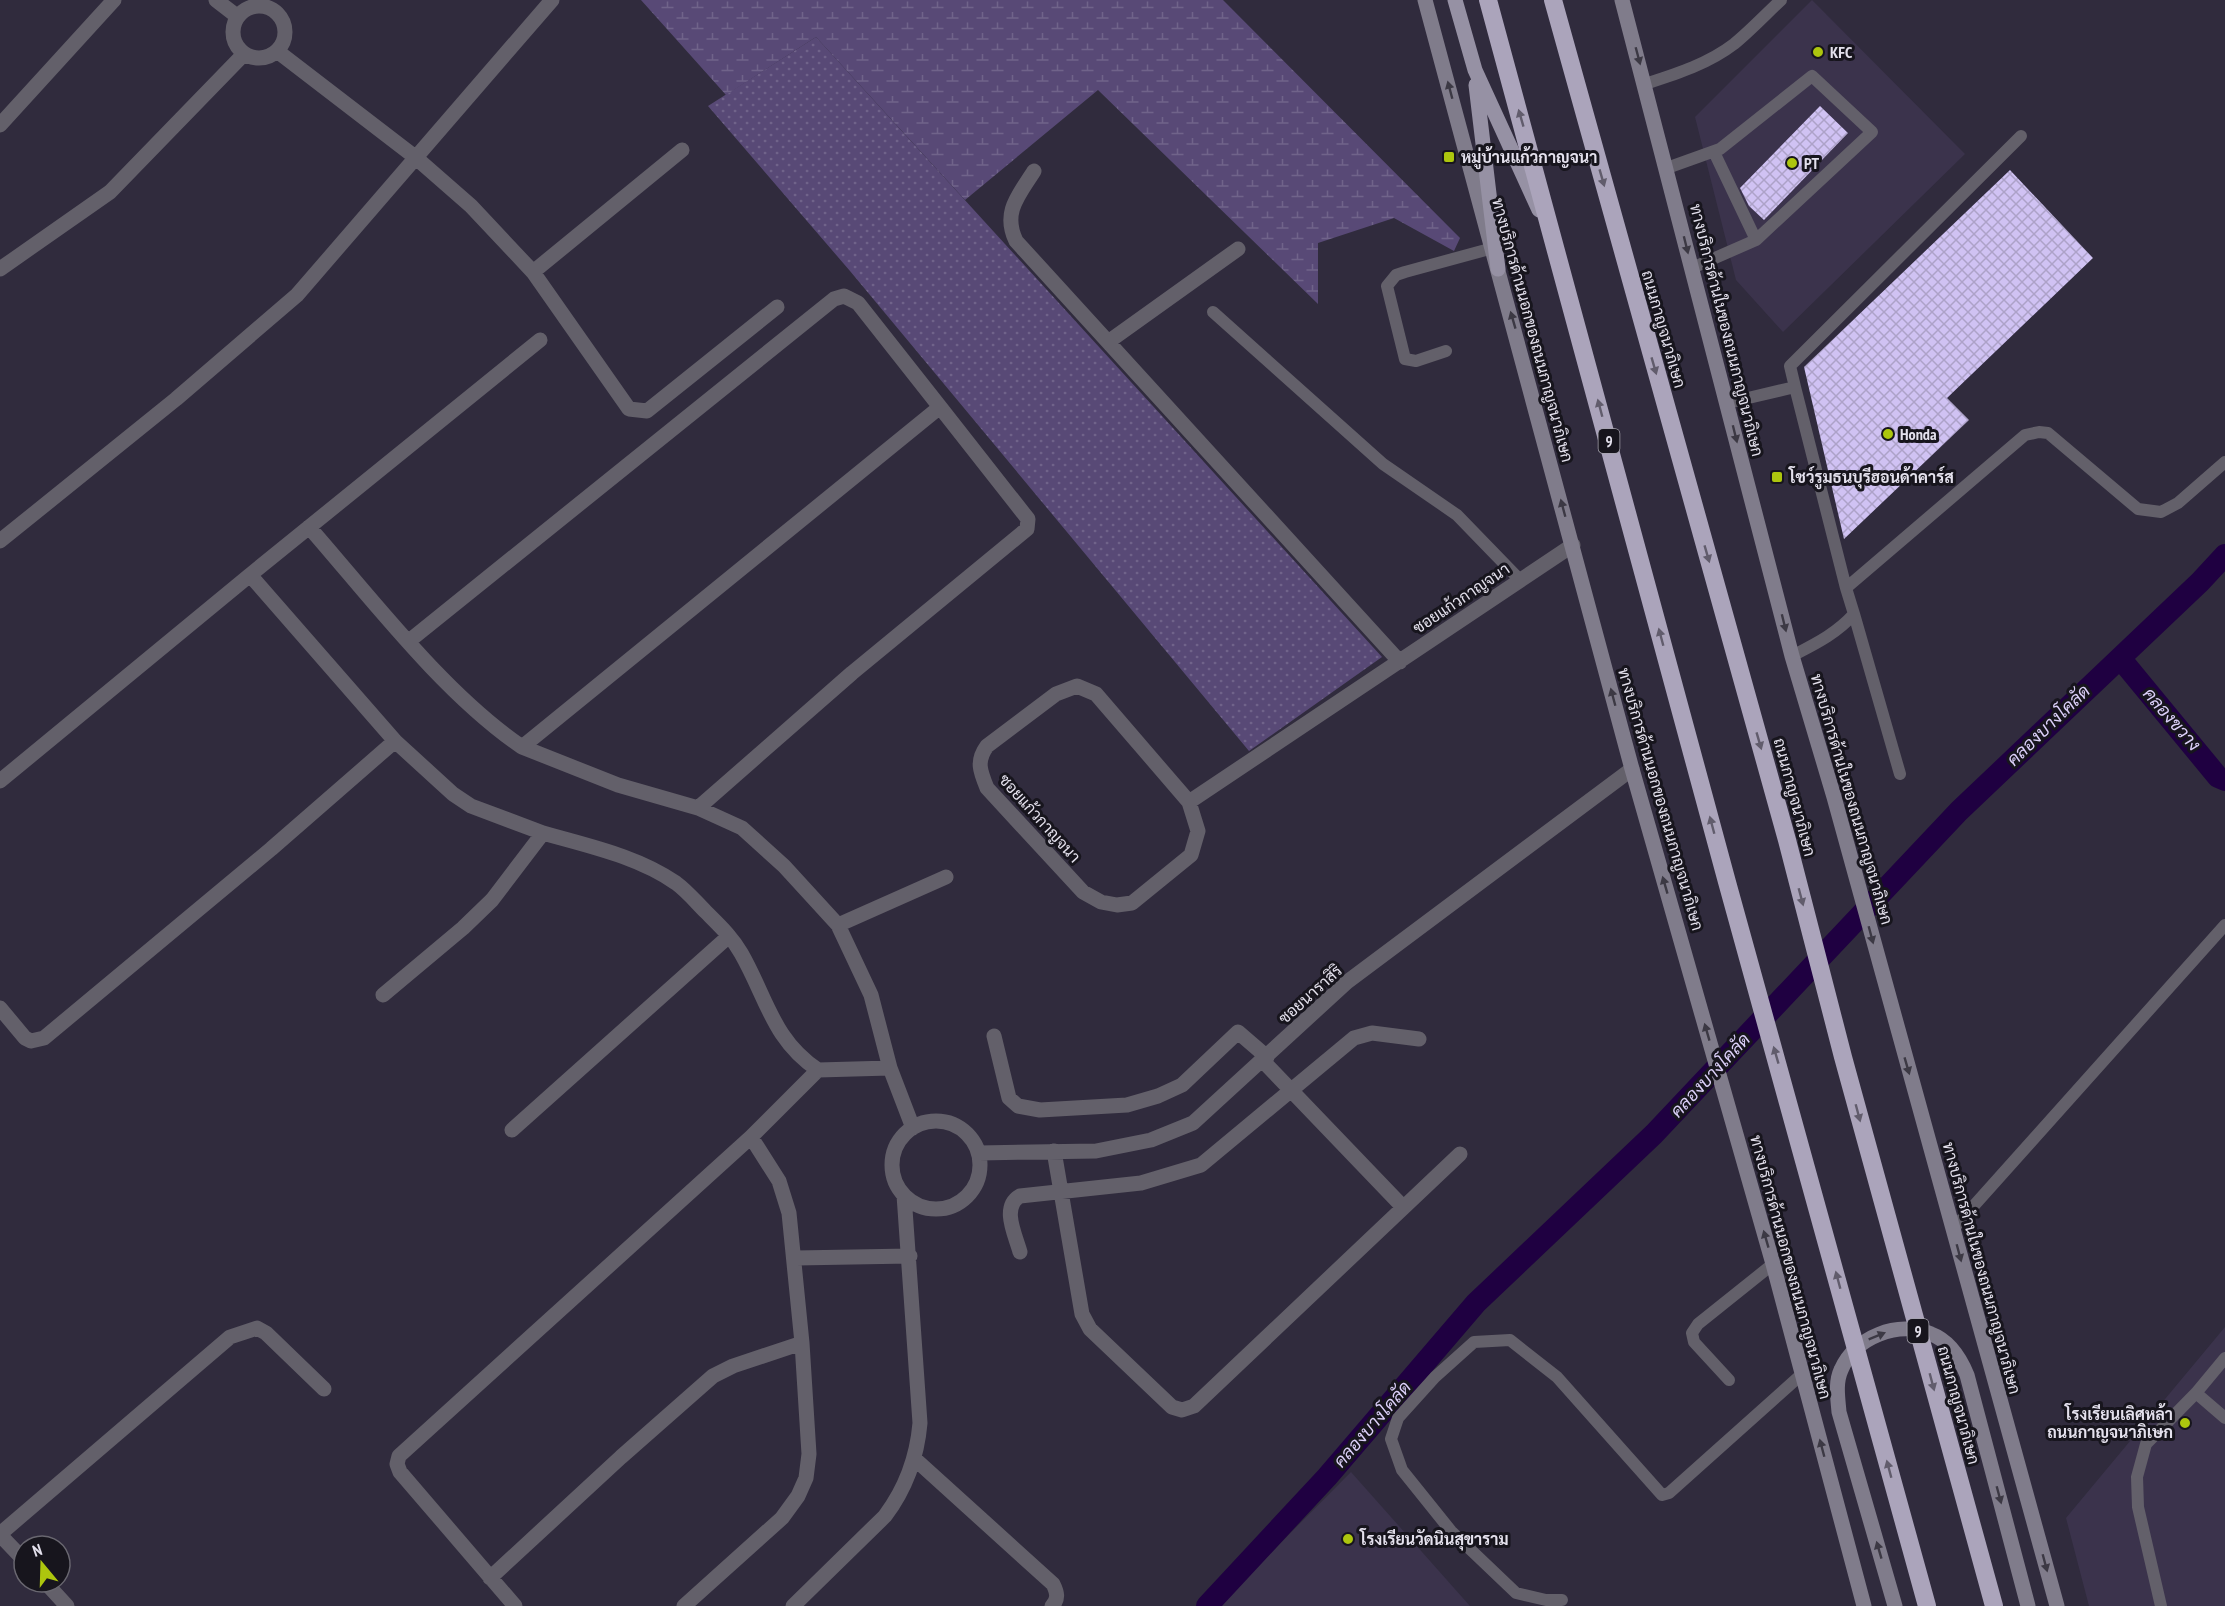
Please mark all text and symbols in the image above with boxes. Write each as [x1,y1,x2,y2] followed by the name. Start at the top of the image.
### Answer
[1830,42,1853,62] place label: KFC
[1811,45,1825,59] marker: KFC
[1633,47,1643,66] one-way arrow
[1445,81,1454,99] one-way arrow
[1516,109,1525,127] one-way arrow
[1461,146,1597,170] place label: หมู่บ้านแก้วกาญจนา
[1442,150,1456,164] marker: หมู่บ้านแก้วกาญจนา
[1804,153,1820,173] place label: PT
[1785,156,1799,170] marker: PT
[1598,169,1607,187] one-way arrow
[1488,196,1578,464] street label: ทางบริการด้านนอกของถนนกาญจนาภิเษก
[1686,201,1769,458] street label: ทางบริการด้านในของถนนกาญจนาภิเษก
[1682,236,1692,254] one-way arrow
[1638,268,1690,390] street label: ถนนกาญจนาภิเษก
[1507,311,1517,329] one-way arrow
[1650,357,1660,375] one-way arrow
[1595,399,1604,417] one-way arrow
[1900,424,1937,444] place label: Honda
[1731,425,1740,443] one-way arrow
[1881,427,1895,441] marker: Honda
[1598,429,1620,453] road number: 9
[1788,466,1954,490] place label: โชว์รูมธนบุรีฮอนด้าคาร์ส
[1770,470,1784,484] marker: โชว์รูมธนบุรีฮอนด้าคาร์ส
[1558,499,1567,517] one-way arrow
[1703,545,1712,563] one-way arrow
[1409,558,1513,638] street label: ซอยแก้วกาญจนา
[1779,614,1789,632] one-way arrow
[1656,628,1666,646] one-way arrow
[1614,665,1708,933] street label: ทางบริการด้านนอกของถนนกาญจนาภิเษก
[1807,671,1898,927] street label: ทางบริการด้านในของถนนกาญจนาภิเษก
[2001,679,2095,771] water label: คลองบางโคลัด
[2138,682,2206,756] water label: คลองขวาง
[1608,688,1617,706] one-way arrow
[1755,732,1764,750] one-way arrow
[1770,736,1820,858] street label: ถนนกาญจนาภิเษก
[995,770,1085,866] street label: ซอยแก้วกาญจนา
[1706,816,1716,834] one-way arrow
[1660,876,1669,894] one-way arrow
[1797,888,1807,906] one-way arrow
[1867,926,1877,944] one-way arrow
[1274,960,1346,1028] street label: ซอยนาราสิริ
[1702,1023,1711,1041] one-way arrow
[1664,1027,1755,1122] water label: คลองบางโคลัด
[1771,1046,1780,1064] one-way arrow
[1903,1057,1912,1075] one-way arrow
[1854,1104,1863,1122] one-way arrow
[1746,1133,1836,1401] street label: ทางบริการด้านนอกของถนนกาญจนาภิเษก
[1939,1140,2026,1396] street label: ทางบริการด้านในของถนนกาญจนาภิเษก
[1761,1230,1770,1248] one-way arrow
[1955,1244,1965,1263] one-way arrow
[1833,1271,1842,1289] one-way arrow
[1908,1319,1928,1343] road number: 9
[1868,1331,1886,1340] one-way arrow
[1934,1344,1984,1466] street label: ถนนกาญจนาภิเษก
[1928,1373,1937,1391] one-way arrow
[1327,1375,1416,1472] water label: คลองบางโคลัด
[2047,1403,2173,1443] place label: โรงเรียนเลิศหล้า ถนนกาญจนาภิเษก
[2178,1416,2192,1430] marker: โรงเรียนเลิศหล้า ถนนกาญจนาภิเษก
[1816,1439,1826,1457] one-way arrow
[1884,1459,1894,1478] one-way arrow
[1995,1486,2005,1505] one-way arrow
[1359,1528,1508,1551] place label: โรงเรียนวัดนินสุขาราม
[1341,1532,1355,1546] marker: โรงเรียนวัดนินสุขาราม
[12,1534,72,1594] north arrow
[30,1539,44,1561] text: N
[1874,1541,1883,1559] one-way arrow
[2041,1554,2050,1572] one-way arrow

